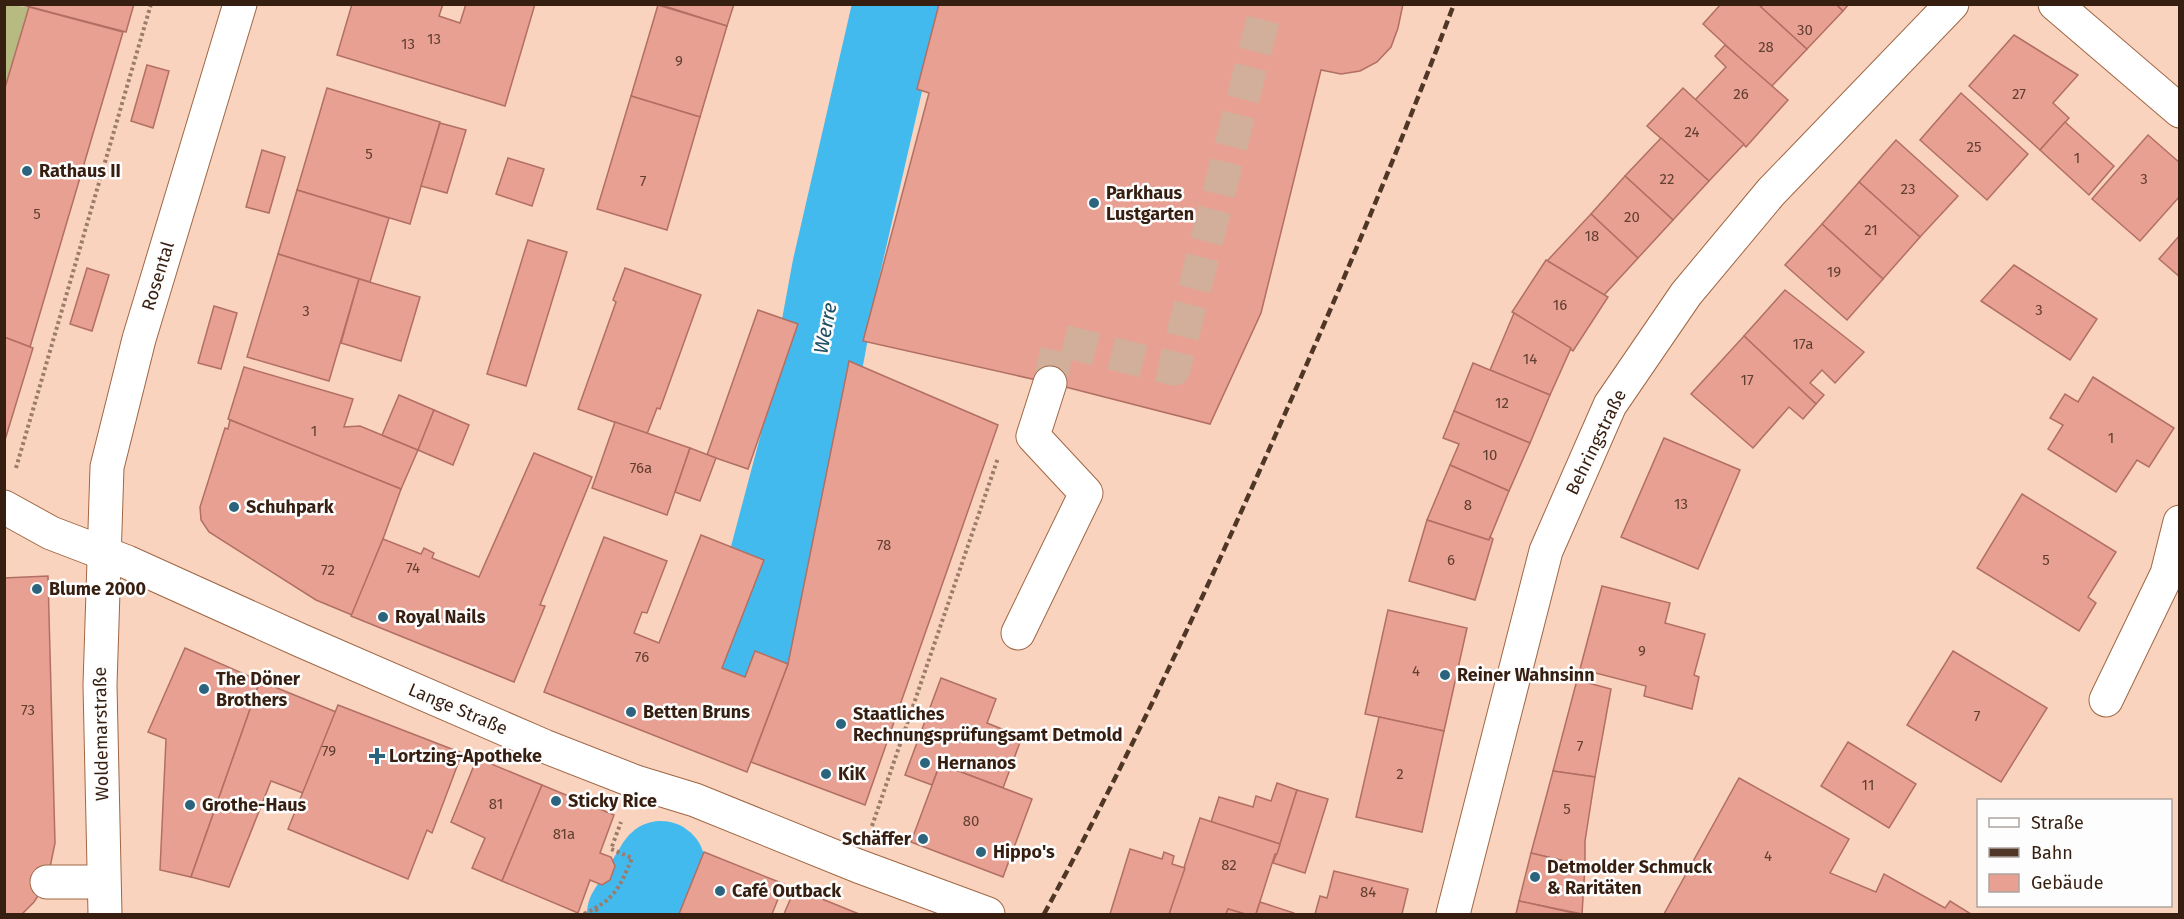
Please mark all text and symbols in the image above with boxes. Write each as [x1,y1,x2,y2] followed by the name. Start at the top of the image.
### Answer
[1797,21,1813,39] house number: 30
[427,30,441,48] house number: 13
[401,35,415,53] house number: 13
[1758,38,1774,56] house number: 28
[675,52,683,70] house number: 9
[1733,85,1749,103] house number: 26
[2012,85,2026,103] house number: 27
[1684,123,1700,141] house number: 24
[1967,138,1981,156] house number: 25
[365,145,373,163] house number: 5
[2074,149,2080,167] house number: 1
[39,160,121,182] place label: Rathaus II
[20,164,34,178] marker: Rathaus II
[1660,170,1674,188] house number: 22
[2140,170,2148,188] house number: 3
[640,172,647,190] house number: 7
[1901,180,1915,198] house number: 23
[1106,182,1194,225] place label: Parkhaus Lustgarten
[1087,196,1101,210] marker: Parkhaus Lustgarten
[33,205,41,223] house number: 5
[1624,208,1640,226] house number: 20
[1864,221,1878,239] house number: 21
[1585,227,1599,245] house number: 18
[137,239,179,313] street label: Rosental
[1827,263,1841,281] house number: 19
[1553,296,1567,314] house number: 16
[808,300,842,356] water label: Werre
[2035,301,2043,319] house number: 3
[302,302,310,320] house number: 3
[1793,335,1813,353] house number: 17a
[1523,350,1537,368] house number: 14
[1740,371,1754,389] house number: 17
[1561,386,1631,498] street label: Behringstraße
[1495,394,1509,412] house number: 12
[311,422,317,440] house number: 1
[2108,429,2114,447] house number: 1
[1483,446,1497,464] house number: 10
[630,459,652,477] house number: 76a
[1674,495,1688,513] house number: 13
[246,496,335,518] place label: Schuhpark
[1464,496,1472,514] house number: 8
[227,500,241,514] marker: Schuhpark
[877,536,891,554] house number: 78
[1447,551,1455,569] house number: 6
[2042,551,2050,569] house number: 5
[406,559,420,577] house number: 74
[321,561,335,579] house number: 72
[49,578,146,600] place label: Blume 2000
[30,582,44,596] marker: Blume 2000
[395,606,486,628] place label: Royal Nails
[376,610,390,624] marker: Royal Nails
[1638,642,1646,660] house number: 9
[635,648,649,666] house number: 76
[1412,662,1420,680] house number: 4
[1457,664,1595,686] place label: Reiner Wahnsinn
[89,667,113,801] street label: Woldemarstraße
[216,668,301,711] place label: The Döner Brothers
[1438,668,1452,682] marker: Reiner Wahnsinn
[405,678,511,740] street label: Lange Straße
[197,682,211,696] marker: The Döner Brothers
[21,701,35,719] house number: 73
[643,701,750,723] place label: Betten Bruns
[853,703,1123,746] place label: Staatliches Rechnungsprüfungsamt Detmold
[624,705,638,719] marker: Betten Bruns
[1974,707,1981,725] house number: 7
[834,717,848,731] marker: Staatliches Rechnungsprüfungsamt Detmold
[1577,737,1584,755] house number: 7
[322,742,336,760] house number: 79
[389,745,542,767] place label: Lortzing-Apotheke
[370,749,384,763] marker: Lortzing-Apotheke
[937,752,1016,774] place label: Hernanos
[918,756,932,770] marker: Hernanos
[838,763,866,785] place label: KiK
[1396,765,1404,783] house number: 2
[819,767,833,781] marker: KiK
[1862,776,1874,794] house number: 11
[568,790,657,812] place label: Sticky Rice
[202,794,307,816] place label: Grothe-Haus
[549,794,563,808] marker: Sticky Rice
[489,795,503,813] house number: 81
[183,798,197,812] marker: Grothe-Haus
[1977,799,2172,907] legend
[1563,800,1571,818] house number: 5
[963,812,979,830] house number: 80
[2031,812,2084,834] text: Straße
[553,825,575,843] house number: 81a
[842,828,912,850] place label: Schäffer
[916,832,930,846] marker: Schäffer
[993,841,1055,863] place label: Hippo's
[2031,842,2073,864] text: Bahn
[974,845,988,859] marker: Hippo's
[1764,847,1772,865] house number: 4
[1221,856,1237,874] house number: 82
[1547,856,1713,899] place label: Detmolder Schmuck & Raritäten
[1528,870,1542,884] marker: Detmolder Schmuck & Raritäten
[2031,872,2104,894] text: Gebäude
[732,880,842,902] place label: Café Outback
[1360,883,1376,901] house number: 84
[713,884,727,898] marker: Café Outback

